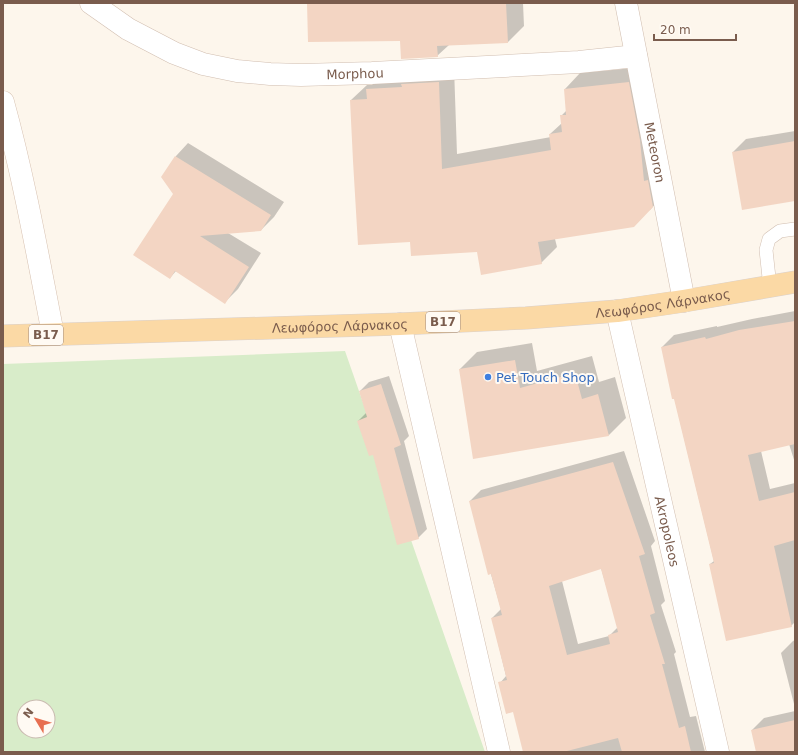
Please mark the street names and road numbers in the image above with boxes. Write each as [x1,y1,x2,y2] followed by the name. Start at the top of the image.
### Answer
[326,65,384,82] street label: Morphou
[642,121,668,184] street label: Meteoron
[595,286,731,320] street label: Λεωφόρος Λάρνακος
[426,312,460,332] road number: B17
[272,316,408,335] street label: Λεωφόρος Λάρνακος
[29,325,63,345] road number: B17
[652,494,683,568] street label: Akropoleos

